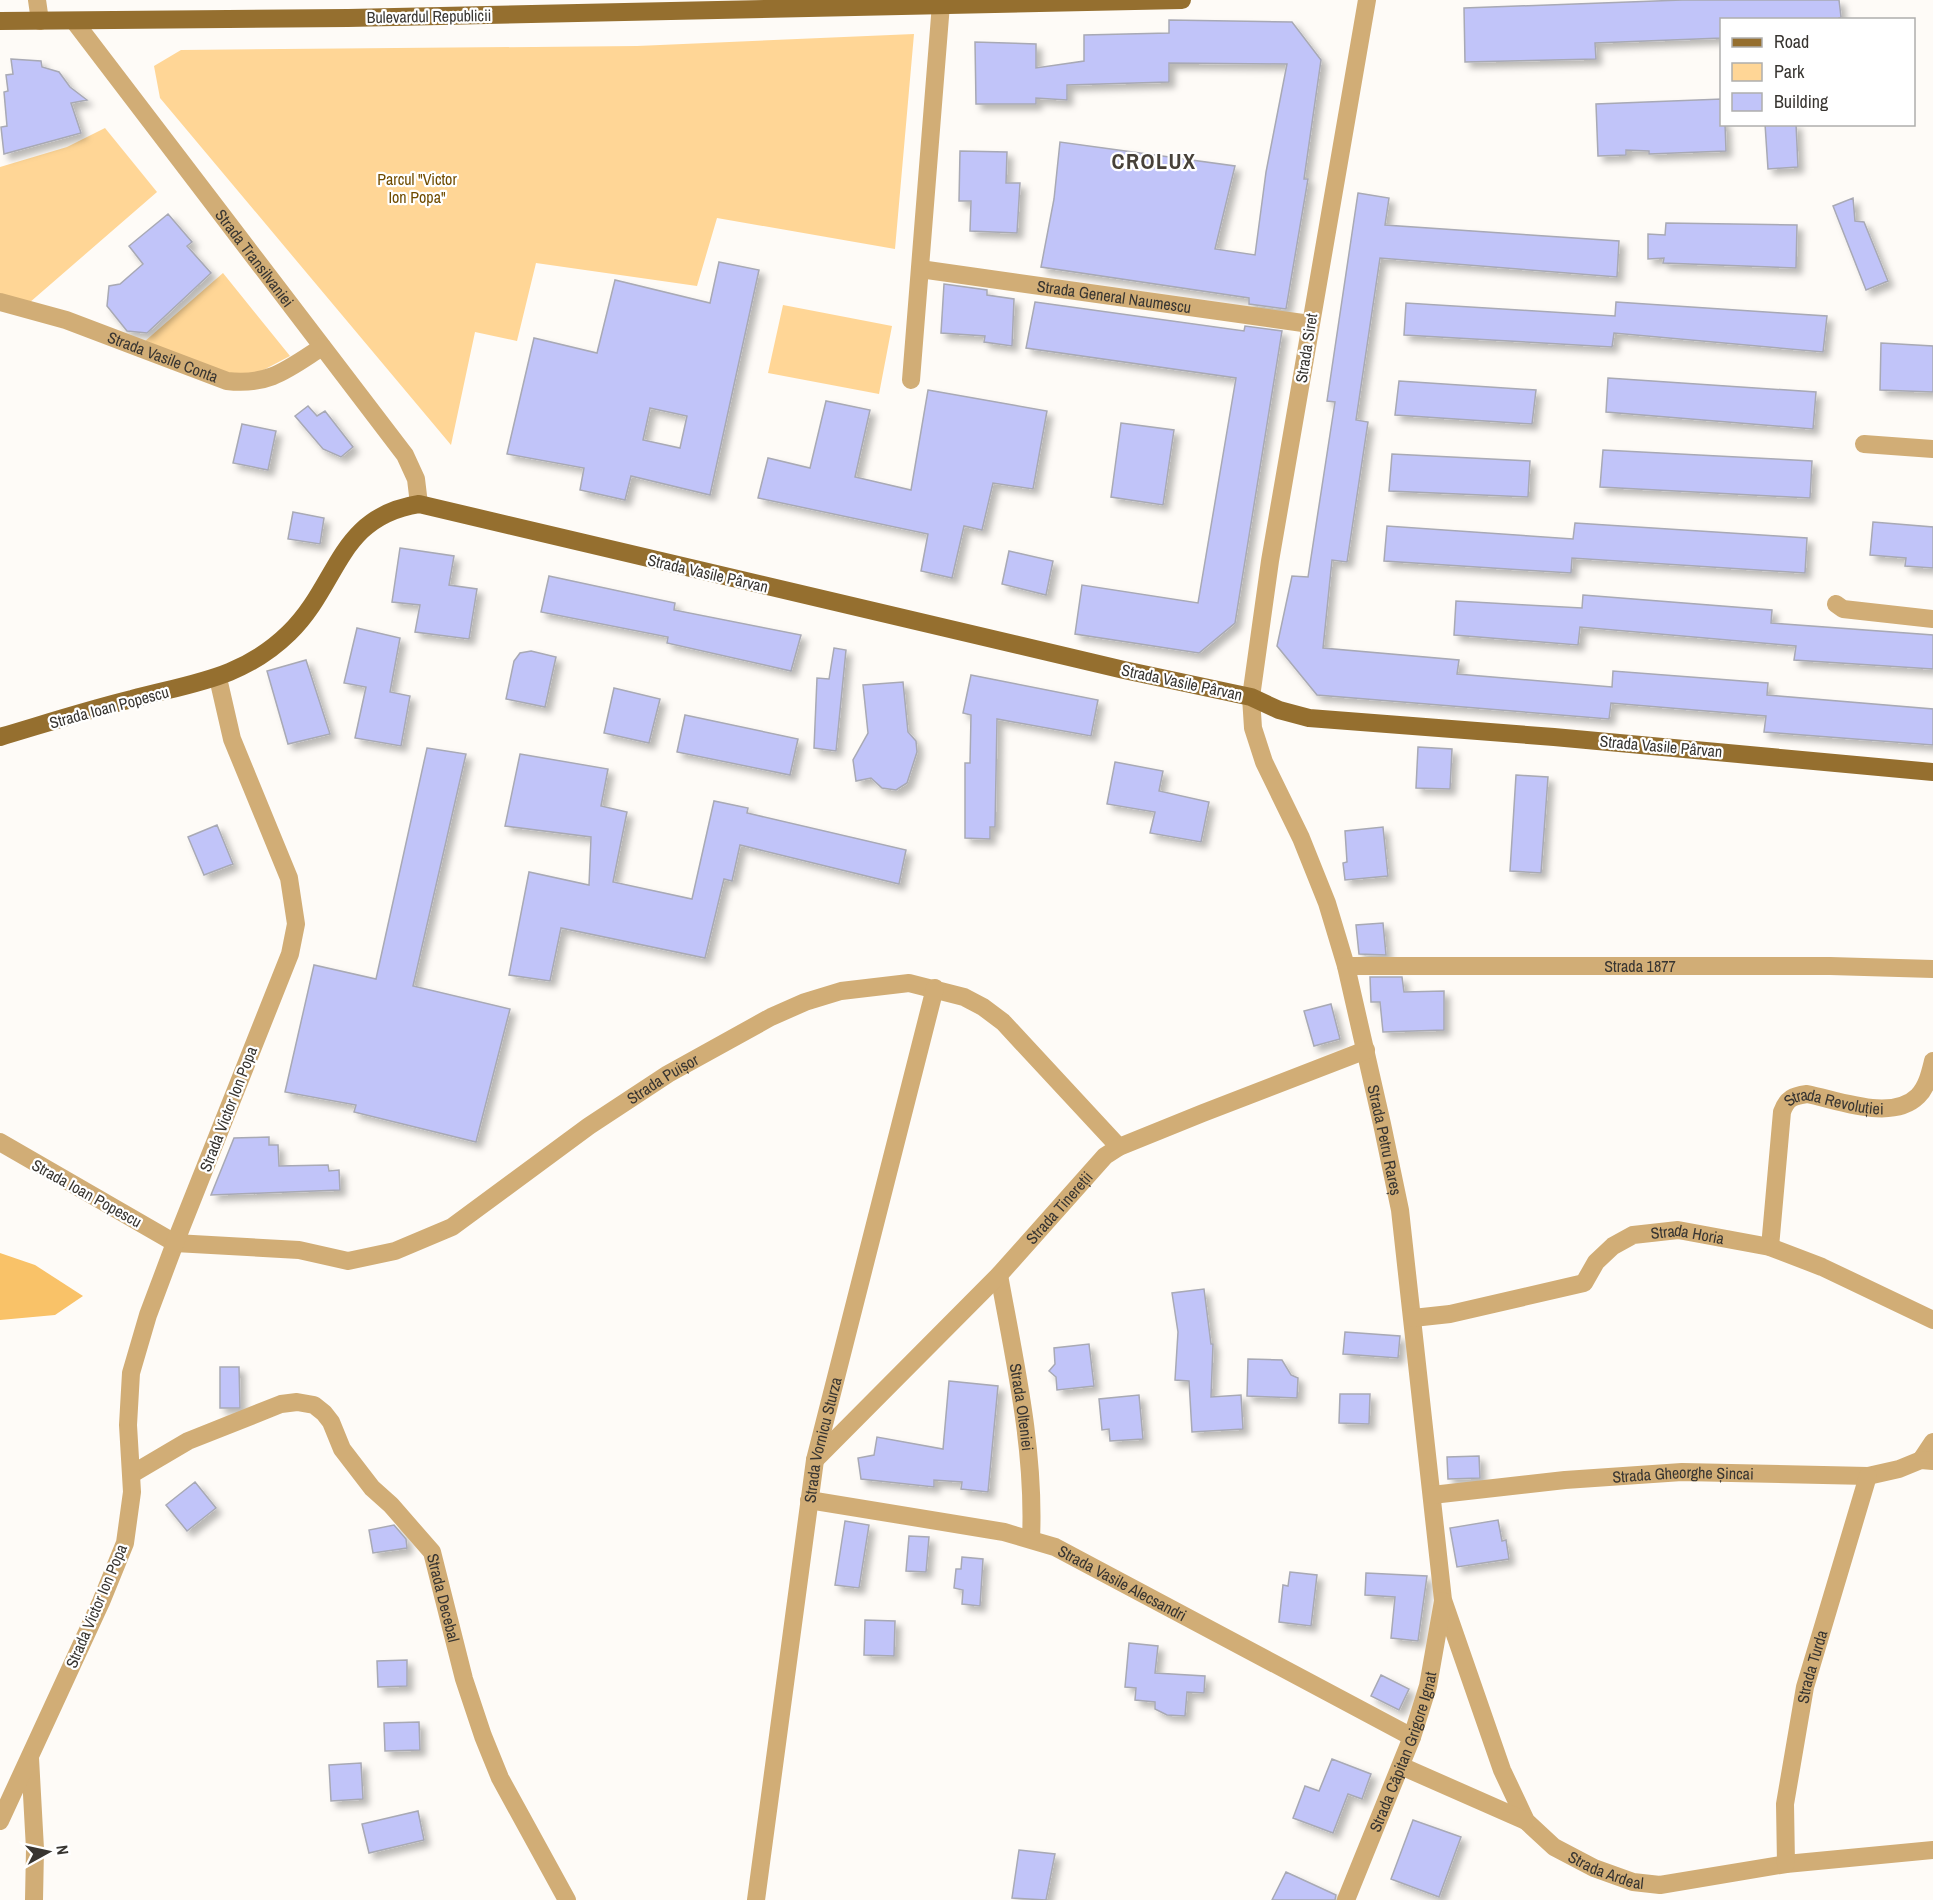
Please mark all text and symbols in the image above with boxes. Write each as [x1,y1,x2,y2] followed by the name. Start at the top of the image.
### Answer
[366,4,492,28] street label: Bulevardul Republicii
[1720,18,1915,126] legend
[1774,29,1809,54] text: Road
[1774,59,1805,84] text: Park
[1774,89,1829,114] text: Building
[1111,146,1197,176] district label: CROLUX
[377,168,457,208] park label: Parcul "Victor Ion Popa"
[210,205,299,311] street label: Strada Transilvaniei
[1036,275,1193,318] street label: Strada General Naumescu
[1290,311,1322,384] street label: Strada Siret
[104,326,222,388] street label: Strada Vasile Conta
[646,548,770,598] street label: Strada Vasile Pârvan
[1120,658,1244,706] street label: Strada Vasile Pârvan
[47,681,171,733] street label: Strada Ioan Popescu
[1599,730,1723,762] street label: Strada Vasile Pârvan
[1604,955,1676,977] street label: Strada 1877
[194,1043,262,1175] street label: Strada Victor Ion Popa
[622,1048,703,1109] street label: Strada Puișor
[1362,1083,1408,1197] street label: Strada Petru Rareș
[1779,1083,1884,1119] street label: Strada Revoluției
[28,1154,146,1232] street label: Strada Ioan Popescu
[1021,1167,1097,1249] street label: Strada Tinereții
[1649,1219,1727,1249] street label: Strada Horia
[1005,1361,1039,1452] street label: Strada Olteniei
[798,1374,847,1504] street label: Strada Vornicu Sturza
[1611,1461,1754,1488] street label: Strada Gheorghe Șincai
[60,1540,132,1671] street label: Strada Victor Ion Popa
[1054,1540,1191,1626] street label: Strada Vasile Alecsandri
[422,1551,465,1644] street label: Strada Decebal
[1791,1627,1833,1705] street label: Strada Turda
[1364,1670,1441,1835] street label: Strada Căpitan Grigore Ignat
[18,1822,78,1882] north arrow
[51,1844,74,1856] text: N
[1564,1845,1645,1894] street label: Strada Ardeal

